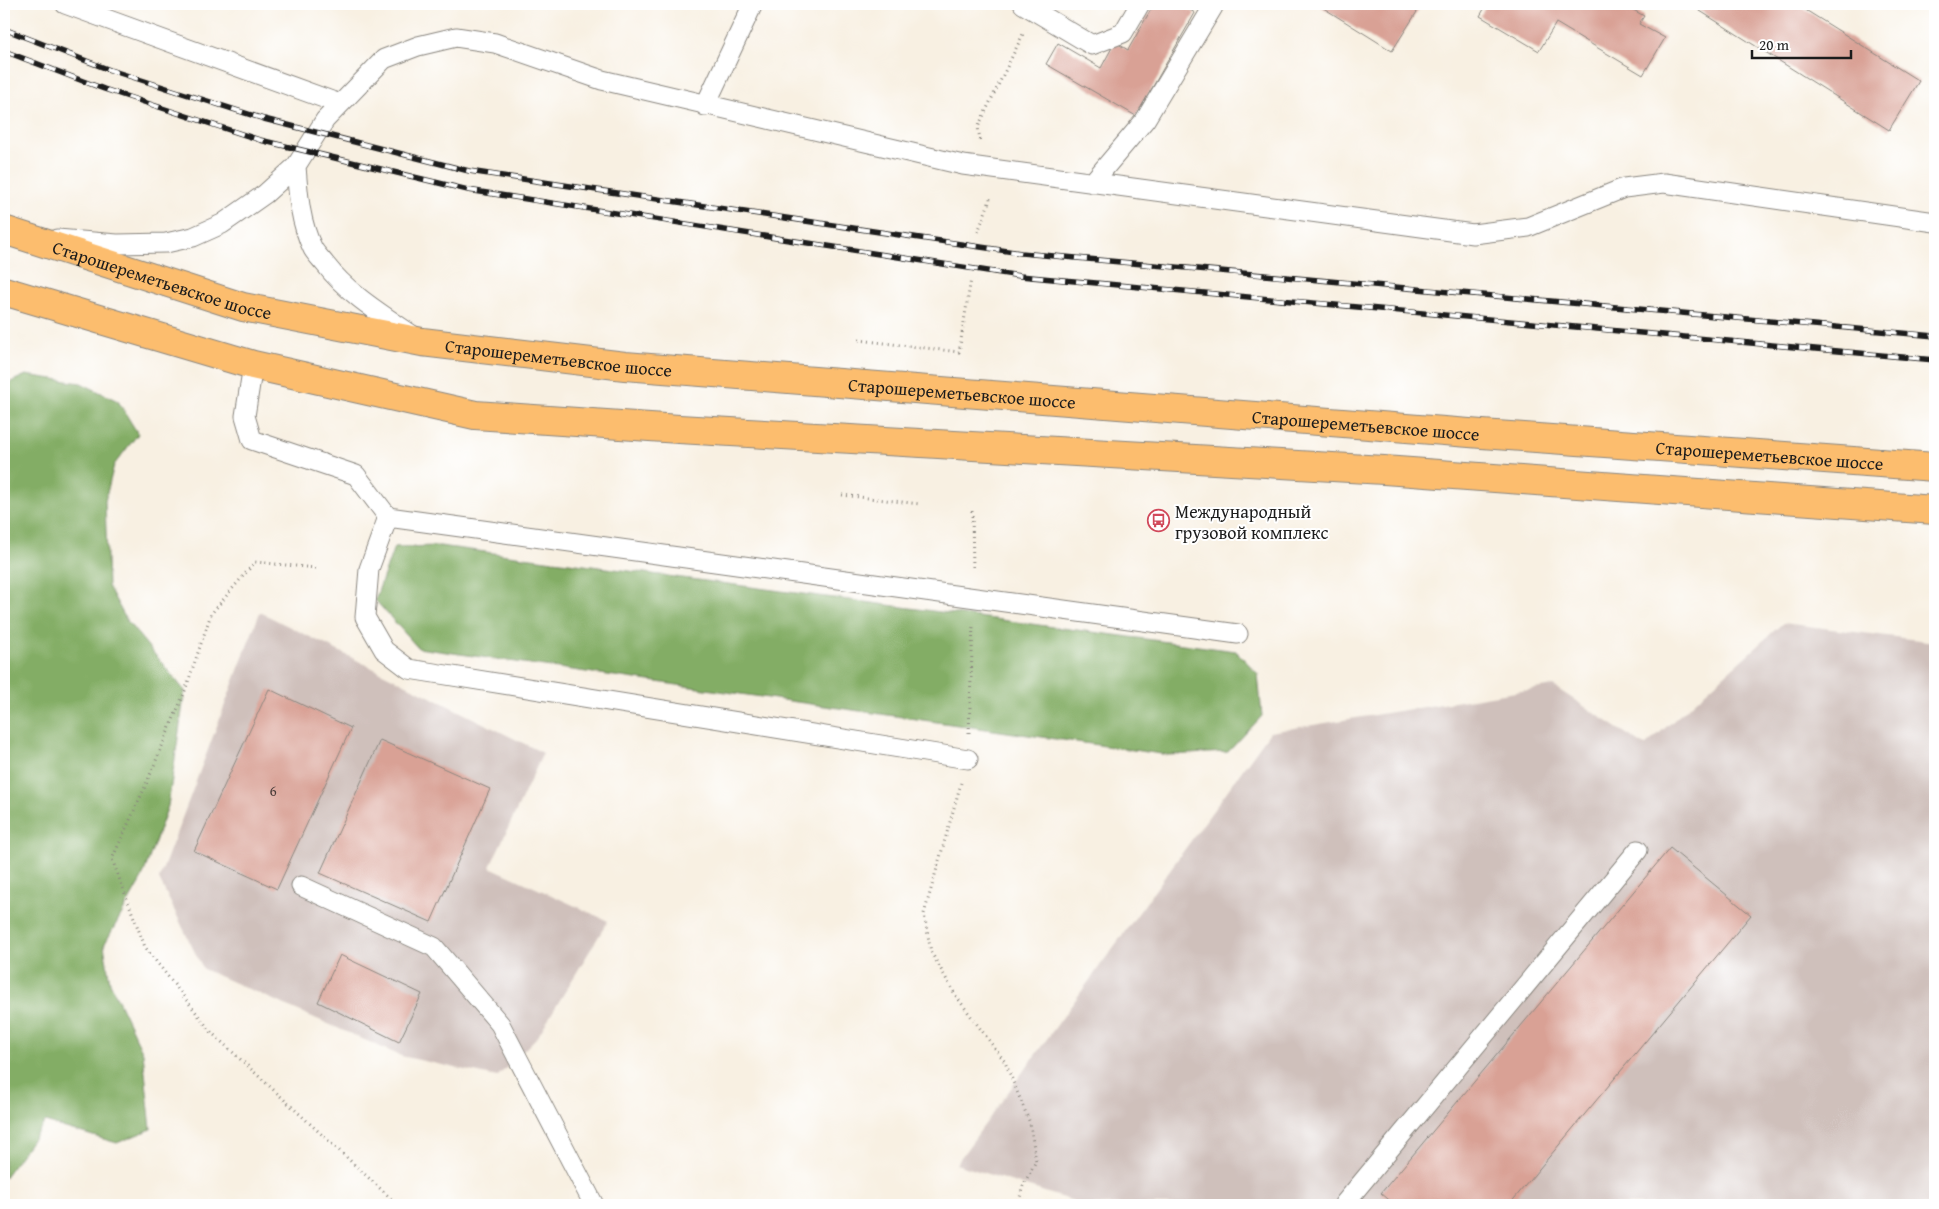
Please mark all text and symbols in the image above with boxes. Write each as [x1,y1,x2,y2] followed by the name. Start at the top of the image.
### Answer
[1752,28,1850,60] scale bar
[1759,34,1790,55] text: 20 m
[49,233,274,326] street label: Старошереметьевское шоссе
[444,331,673,383] street label: Старошереметьевское шоссе
[847,370,1077,415] street label: Старошереметьевское шоссе
[1251,402,1481,447] street label: Старошереметьевское шоссе
[1655,433,1884,477] street label: Старошереметьевское шоссе
[1175,498,1329,546] place label: Международный грузовой комплекс
[1147,509,1171,533] bus stop icon: Международный грузовой комплекс
[269,780,277,801] house number: 6

